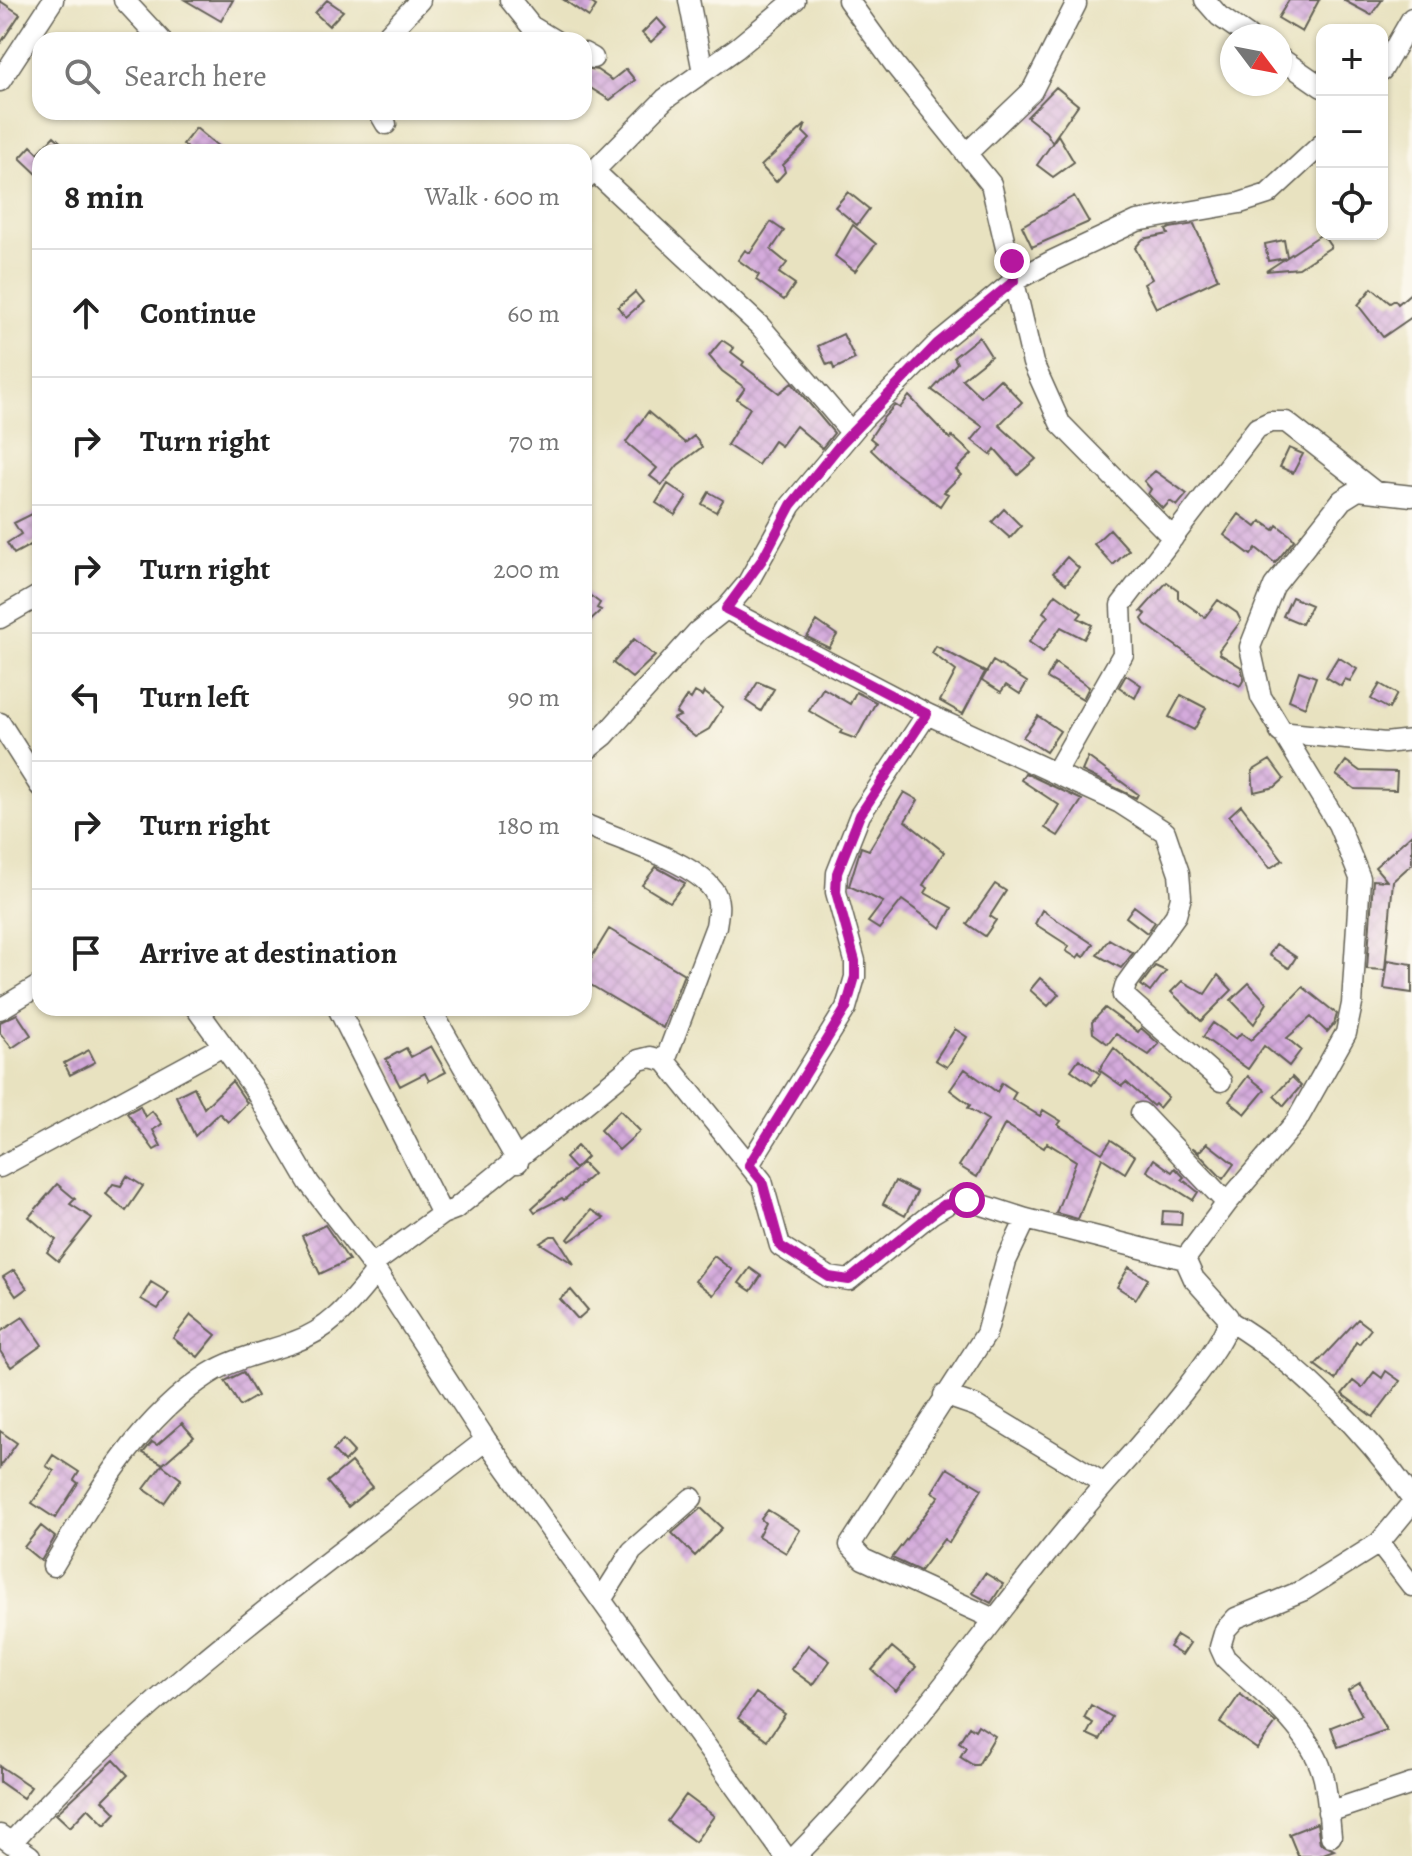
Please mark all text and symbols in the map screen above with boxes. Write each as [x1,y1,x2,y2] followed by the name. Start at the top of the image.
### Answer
[1220,24,1292,96] north arrow
[1316,24,1388,240] map controls
[1316,24,1388,96] button: +
[32,32,592,120] search box
[60,54,104,98] icon: search
[124,56,267,96] text: Search here
[1316,96,1388,168] button: −
[1316,168,1388,240] button: locate
[64,173,144,220] text: 8 min
[425,179,560,214] text: Walk · 600 m
[994,243,1030,279] route end
[64,291,108,335] icon: ahead
[140,293,256,333] text: Continue
[507,296,560,331] text: 60 m
[64,419,108,463] icon: right
[140,421,270,461] text: Turn right
[508,424,560,459] text: 70 m
[64,547,108,591] icon: right
[140,549,270,589] text: Turn right
[493,552,560,587] text: 200 m
[64,675,108,719] icon: left
[140,677,249,717] text: Turn left
[508,680,560,715] text: 90 m
[64,803,108,847] icon: right
[140,805,270,845] text: Turn right
[498,808,560,843] text: 180 m
[64,931,108,975] icon: arrive
[140,933,397,973] text: Arrive at destination
[949,1182,985,1218] route start

